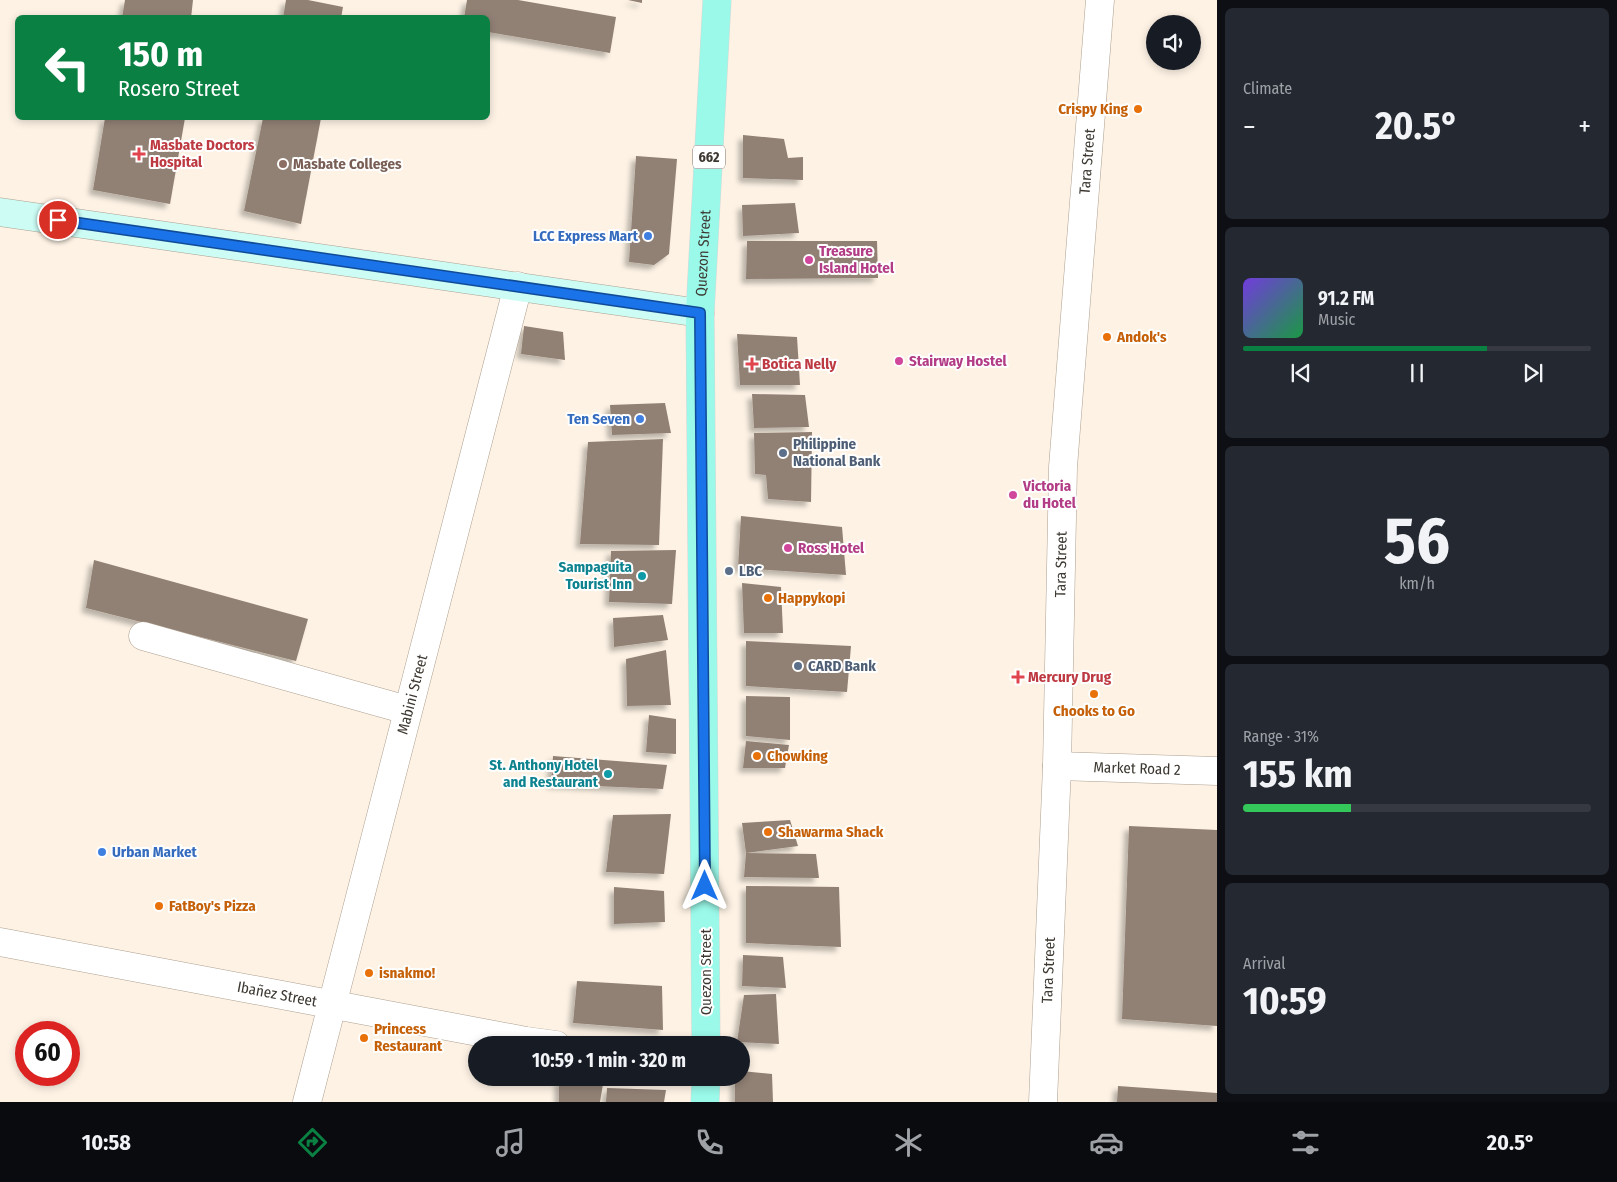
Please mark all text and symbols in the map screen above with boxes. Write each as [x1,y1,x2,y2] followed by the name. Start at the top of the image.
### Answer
[1146,15,1201,70] map controls
[1146,15,1201,70] button: sound
[118,33,203,75] text: 150 m
[35,35,100,100] icon: left
[118,75,239,102] text: Rosero Street
[1243,79,1292,98] text: Climate
[1058,100,1129,118] place label: Crispy King
[1132,103,1144,115] marker: Crispy King
[1375,103,1459,149] text: 20.5°
[1243,110,1256,143] text: −
[1578,110,1591,143] text: +
[1076,128,1099,195] street label: Tara Street
[150,136,255,171] place label: Masbate Doctors Hospital
[693,146,725,168] road number: 662
[132,147,146,161] marker: Masbate Doctors Hospital
[293,155,402,173] place label: Masbate Colleges
[277,158,289,170] marker: Masbate Colleges
[37,199,79,241] pin
[44,206,72,234] icon: arrive
[692,209,715,297] street label: Quezon Street
[533,227,639,245] place label: LCC Express Mart
[642,230,654,242] marker: LCC Express Mart
[819,242,895,277] place label: Treasure Island Hotel
[803,254,815,266] marker: Treasure Island Hotel
[1318,287,1374,310] text: 91.2 FM
[1318,310,1355,329] text: Music
[1116,328,1167,346] place label: Andok's
[1101,331,1113,343] marker: Andok's
[909,352,1008,370] place label: Stairway Hostel
[762,355,837,373] place label: Botica Nelly
[893,355,905,367] marker: Stairway Hostel
[746,358,758,370] marker: Botica Nelly
[1287,359,1315,387] icon: previous
[1403,359,1431,387] icon: pause
[1519,359,1547,387] icon: next
[567,410,630,428] place label: Ten Seven
[634,413,646,425] marker: Ten Seven
[793,435,881,470] place label: Philippine National Bank
[777,447,789,459] marker: Philippine National Bank
[1022,477,1077,512] place label: Victoria du Hotel
[1007,489,1019,501] marker: Victoria du Hotel
[1384,502,1450,580] text: 56
[1051,531,1071,598] street label: Tara Street
[798,539,865,557] place label: Ross Hotel
[782,542,794,554] marker: Ross Hotel
[558,558,633,593] place label: Sampaguita Tourist Inn
[739,562,762,580] place label: LBC
[723,565,735,577] marker: LBC
[636,570,648,582] marker: Sampaguita Tourist Inn
[1399,574,1435,593] text: km/h
[778,589,845,607] place label: Happykopi
[762,592,774,604] marker: Happykopi
[393,652,431,736] street label: Mabini Street
[808,657,876,675] place label: CARD Bank
[792,660,804,672] marker: CARD Bank
[1028,668,1112,686] place label: Mercury Drug
[1012,671,1024,683] marker: Mercury Drug
[1088,688,1100,700] marker: Chooks to Go
[1053,702,1135,720] place label: Chooks to Go
[1243,727,1319,746] text: Range · 31%
[767,747,828,765] place label: Chowking
[751,750,763,762] marker: Chowking
[1243,751,1352,797] text: 155 km
[489,756,599,791] place label: St. Anthony Hotel and Restaurant
[1093,758,1181,779] street label: Market Road 2
[602,768,614,780] marker: St. Anthony Hotel and Restaurant
[778,823,884,841] place label: Shawarma Shack
[762,826,774,838] marker: Shawarma Shack
[112,843,198,861] place label: Urban Market
[96,846,108,858] marker: Urban Market
[678,859,730,911] position arrow
[169,897,256,915] place label: FatBoy's Pizza
[153,900,165,912] marker: FatBoy's Pizza
[697,929,715,1015] street label: Quezon Street
[1038,937,1059,1004] street label: Tara Street
[1243,954,1285,973] text: Arrival
[379,964,436,982] place label: isnakmo!
[363,967,375,979] marker: isnakmo!
[236,978,319,1010] street label: Ibañez Street
[1243,978,1327,1024] text: 10:59
[374,1020,443,1055] place label: Princess Restaurant
[15,1021,80,1086] speed limit sign: 60
[358,1032,370,1044] marker: Princess Restaurant
[532,1049,686,1072] text: 10:59 · 1 min · 320 m
[295,1125,330,1160] icon: directions
[493,1125,528,1160] icon: music
[692,1125,727,1160] icon: phone
[891,1125,926,1160] icon: climate
[1089,1125,1124,1160] icon: car
[1288,1125,1323,1160] icon: filters
[82,1129,131,1156] text: 10:58
[1487,1129,1535,1156] text: 20.5°

